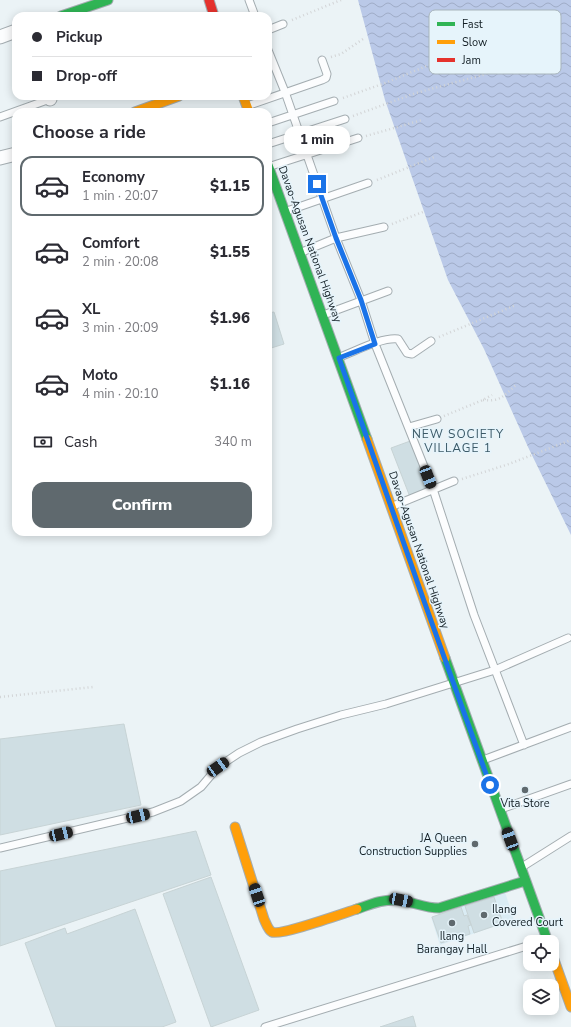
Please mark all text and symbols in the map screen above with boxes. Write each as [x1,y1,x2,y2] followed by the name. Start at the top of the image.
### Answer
[429,10,561,74] legend
[462,17,483,32] text: Fast
[56,27,102,47] text: Pickup
[462,35,487,50] text: Slow
[461,53,481,68] text: Jam
[56,66,117,86] text: Drop-off
[32,120,146,144] text: Choose a ride
[284,126,350,154] callout: 1 min
[300,131,334,149] text: 1 min
[275,164,345,325] street label: Davao-Agusan National Highway
[82,167,145,187] text: Economy
[34,168,70,204] icon: car
[308,175,326,193] route end
[210,176,250,196] text: $1.15
[82,187,158,205] text: 1 min · 20:07
[82,233,139,253] text: Comfort
[34,234,70,270] icon: car
[210,242,250,262] text: $1.55
[82,253,158,271] text: 2 min · 20:08
[82,299,101,319] text: XL
[34,300,70,336] icon: car
[210,308,250,328] text: $1.96
[82,319,158,337] text: 3 min · 20:09
[82,365,118,385] text: Moto
[34,366,70,402] icon: car
[210,374,250,394] text: $1.16
[82,385,158,403] text: 4 min · 20:10
[412,426,504,456] district label: NEW SOCIETY VILLAGE 1
[32,431,54,453] icon: cash
[64,432,98,452] text: Cash
[214,433,252,451] text: 340 m
[418,464,438,490] car
[385,469,453,631] street label: Davao-Agusan National Highway
[32,482,252,528] button: Confirm
[205,755,231,779] car
[481,776,499,794] route start
[520,785,530,795] marker: Vita Store
[499,796,550,811] place label: Vita Store
[125,807,151,825] car
[48,825,74,843] car
[500,826,520,852] car
[359,831,467,859] place label: JA Queen Construction Supplies
[470,839,480,849] marker: JA Queen Construction Supplies
[248,882,266,908] car
[388,892,414,908] car
[492,902,563,930] place label: Ilang Covered Court
[479,910,489,920] marker: Ilang Covered Court
[447,918,457,928] marker: Ilang Barangay Hall
[417,929,488,957] place label: Ilang Barangay Hall
[523,935,559,1015] map controls
[523,935,559,971] button: locate
[523,979,559,1015] button: layers

